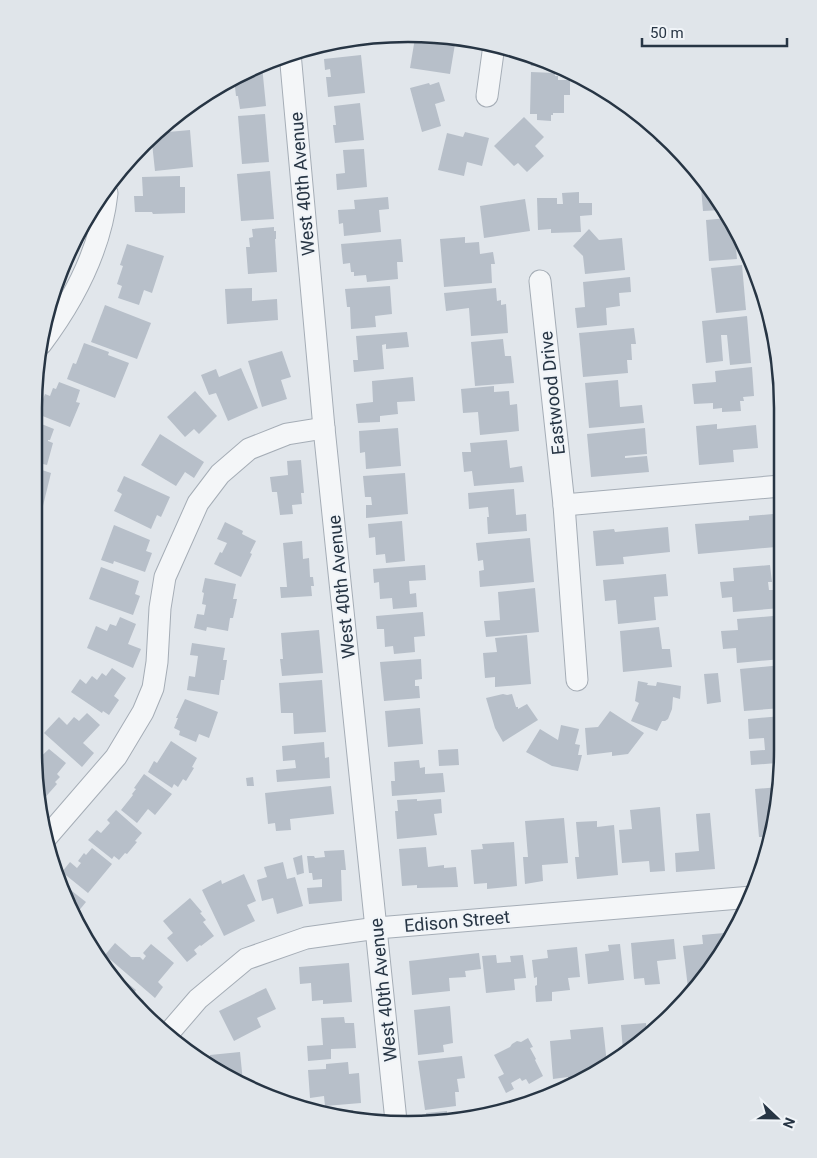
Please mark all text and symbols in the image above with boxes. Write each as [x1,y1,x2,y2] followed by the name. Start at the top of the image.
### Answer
[642,15,787,47] scale bar
[650,24,684,42] text: 50 m
[285,111,319,257] street label: West 40th Avenue
[535,330,569,456] street label: Eastwood Drive
[323,514,359,660] street label: West 40th Avenue
[403,906,511,936] street label: Edison Street
[365,917,401,1063] street label: West 40th Avenue
[752,1093,802,1143] north arrow
[780,1115,798,1130] text: N

